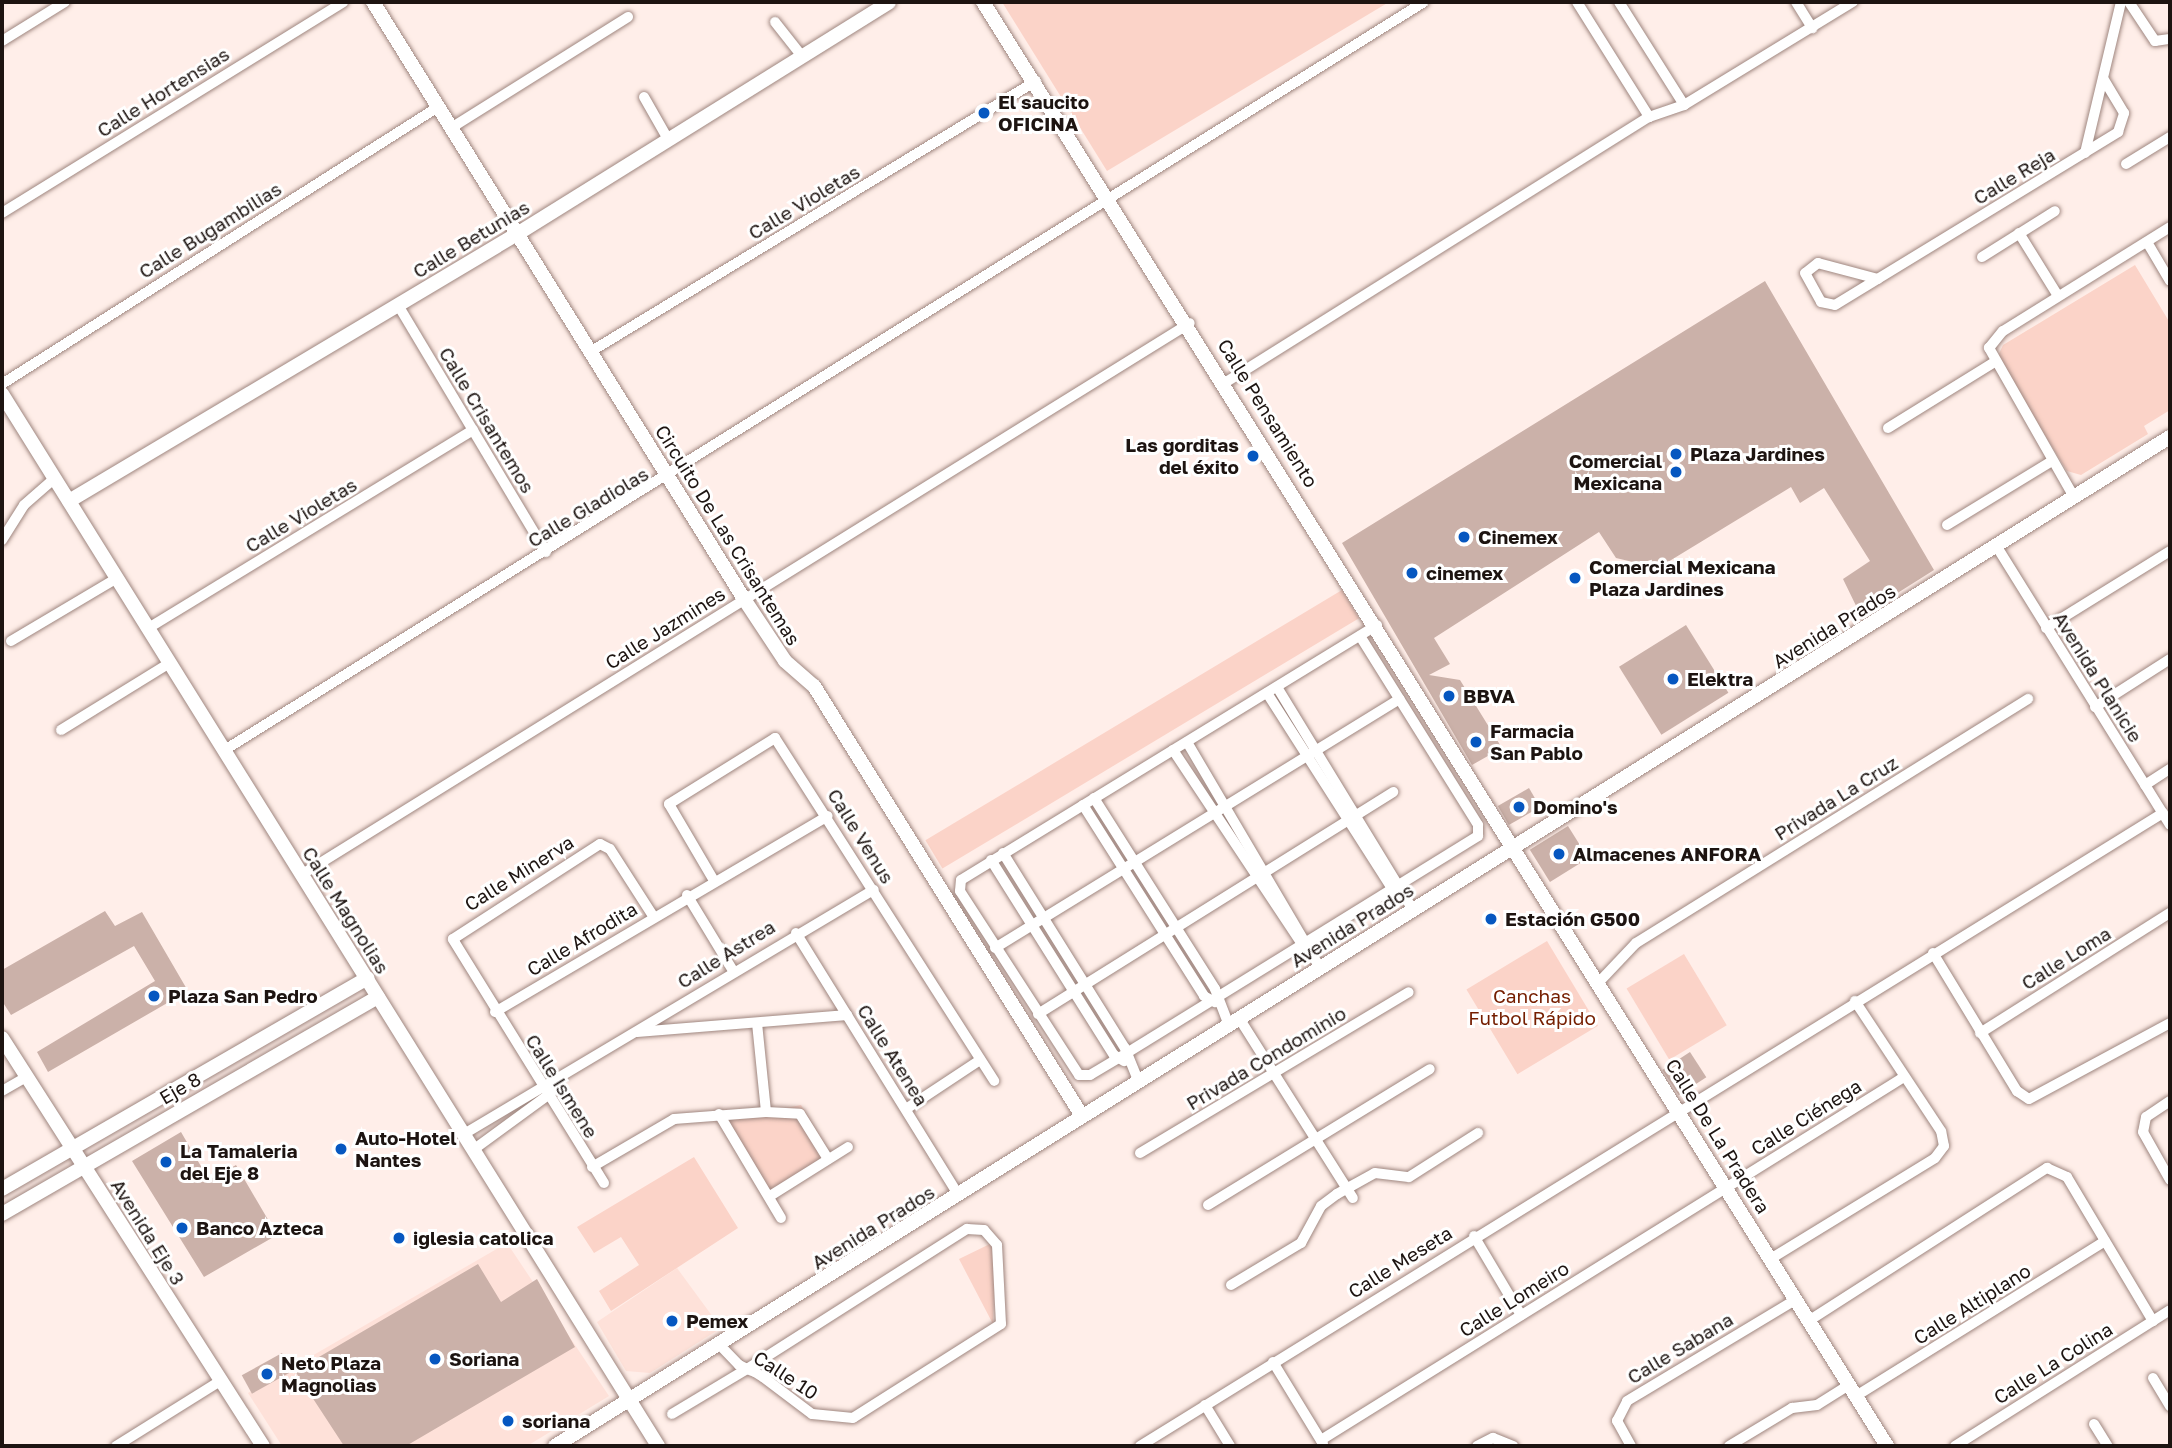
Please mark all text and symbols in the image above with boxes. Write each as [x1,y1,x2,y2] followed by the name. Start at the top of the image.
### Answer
[93,42,233,142] street label: Calle Hortensias
[998,91,1089,135] place label: El saucito OFICINA
[976,105,992,121] marker: El saucito OFICINA
[1969,143,2059,209] street label: Calle Reja
[744,160,864,244] street label: Calle Violetas
[135,177,285,283] street label: Calle Bugambilias
[409,195,533,283] street label: Calle Betunias
[1213,335,1323,491] street label: Calle Pensamiento
[434,343,540,497] street label: Calle Crisantemos
[651,421,805,649] street label: Circuito De Las Crisantemas
[1125,434,1239,478] place label: Las gorditas del éxito
[1690,443,1825,465] place label: Plaza Jardines
[1668,446,1684,462] marker: Plaza Jardines
[1245,448,1261,464] marker: Las gorditas del éxito
[1569,450,1662,494] place label: Comercial Mexicana
[524,462,652,552] street label: Calle Gladiolas
[1668,464,1684,480] marker: Comercial Mexicana
[241,473,361,557] street label: Calle Violetas
[1478,526,1558,548] place label: Cinemex
[1456,529,1472,545] marker: Cinemex
[1589,556,1776,600] place label: Comercial Mexicana Plaza Jardines
[1426,562,1503,584] place label: cinemex
[1404,565,1420,581] marker: cinemex
[1567,570,1583,586] marker: Comercial Mexicana Plaza Jardines
[1768,579,1900,673] street label: Avenida Prados
[601,582,729,674] street label: Calle Jazmines
[2049,608,2147,746] street label: Avenida Planicie
[1687,668,1753,690] place label: Elektra
[1665,671,1681,687] marker: Elektra
[1463,685,1515,707] place label: BBVA
[1441,688,1457,704] marker: BBVA
[1490,720,1583,764] place label: Farmacia San Pablo
[1468,734,1484,750] marker: Farmacia San Pablo
[1770,751,1902,845] street label: Privada La Cruz
[823,784,899,888] street label: Calle Venus
[1533,796,1618,818] place label: Domino's
[1511,799,1527,815] marker: Domino's
[460,830,578,916] street label: Calle Minerva
[298,842,394,978] street label: Calle Magnolias
[1573,843,1761,865] place label: Almacenes ANFORA
[1551,846,1567,862] marker: Almacenes ANFORA
[1286,878,1418,972] street label: Avenida Prados
[523,897,641,981] street label: Calle Afrodita
[1505,908,1640,930] place label: Estación G500
[1483,911,1499,927] marker: Estación G500
[673,915,779,993] street label: Calle Astrea
[2017,922,2115,994] street label: Calle Loma
[168,985,318,1007] place label: Plaza San Pedro
[1468,985,1596,1029] park label: Canchas Futbol Rápido
[146,988,162,1004] marker: Plaza San Pedro
[853,1000,933,1110] street label: Calle Atenea
[1182,1001,1350,1115] street label: Privada Condominio
[521,1030,603,1142] street label: Calle Ismene
[1661,1054,1775,1218] street label: Calle De La Pradera
[155,1067,205,1109] street label: Eje 8
[1747,1074,1865,1160] street label: Calle Ciénega
[355,1127,457,1171] place label: Auto-Hotel Nantes
[180,1140,297,1184] place label: La Tamaleria del Eje 8
[333,1141,349,1157] marker: Auto-Hotel Nantes
[158,1154,174,1170] marker: La Tamaleria del Eje 8
[106,1175,190,1289] street label: Avenida Eje 3
[807,1180,939,1274] street label: Avenida Prados
[196,1217,324,1239] place label: Banco Azteca
[174,1220,190,1236] marker: Banco Azteca
[1344,1221,1456,1303] street label: Calle Meseta
[413,1227,553,1249] place label: iglesia catolica
[391,1230,407,1246] marker: iglesia catolica
[1455,1256,1573,1342] street label: Calle Lomeiro
[1909,1259,2035,1349] street label: Calle Altiplano
[1623,1308,1737,1388] street label: Calle Sabana
[686,1310,748,1332] place label: Pemex
[664,1313,680,1329] marker: Pemex
[1989,1317,2117,1409] street label: Calle La Colina
[749,1346,823,1404] street label: Calle 10
[449,1348,519,1370] place label: Soriana
[427,1351,443,1367] marker: Soriana
[281,1352,381,1396] place label: Neto Plaza Magnolias
[259,1366,275,1382] marker: Neto Plaza Magnolias
[522,1410,590,1432] place label: soriana
[500,1413,516,1429] marker: soriana

